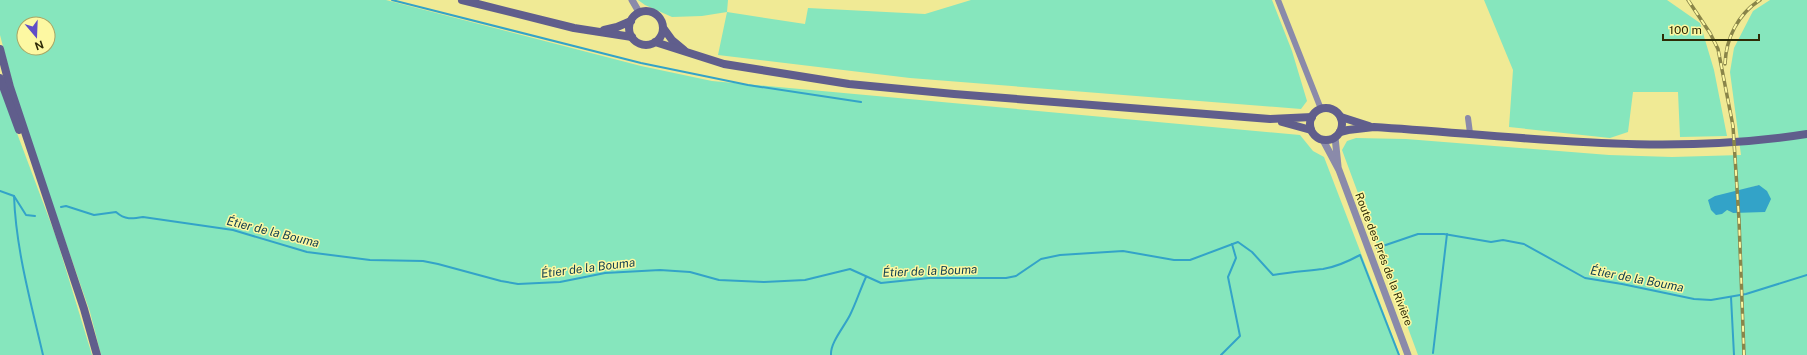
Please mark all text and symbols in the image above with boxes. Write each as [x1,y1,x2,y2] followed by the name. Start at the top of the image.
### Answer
[16,16,56,56] north arrow
[1663,16,1759,42] scale bar
[1669,23,1702,37] text: 100 m
[33,38,45,53] text: N
[1353,191,1415,327] street label: Route des Prés de la Rivière
[225,214,321,250] water label: Étier de la Bouma
[540,255,636,281] water label: Étier de la Bouma
[882,262,978,280] water label: Étier de la Bouma
[1589,263,1685,295] water label: Étier de la Bouma

